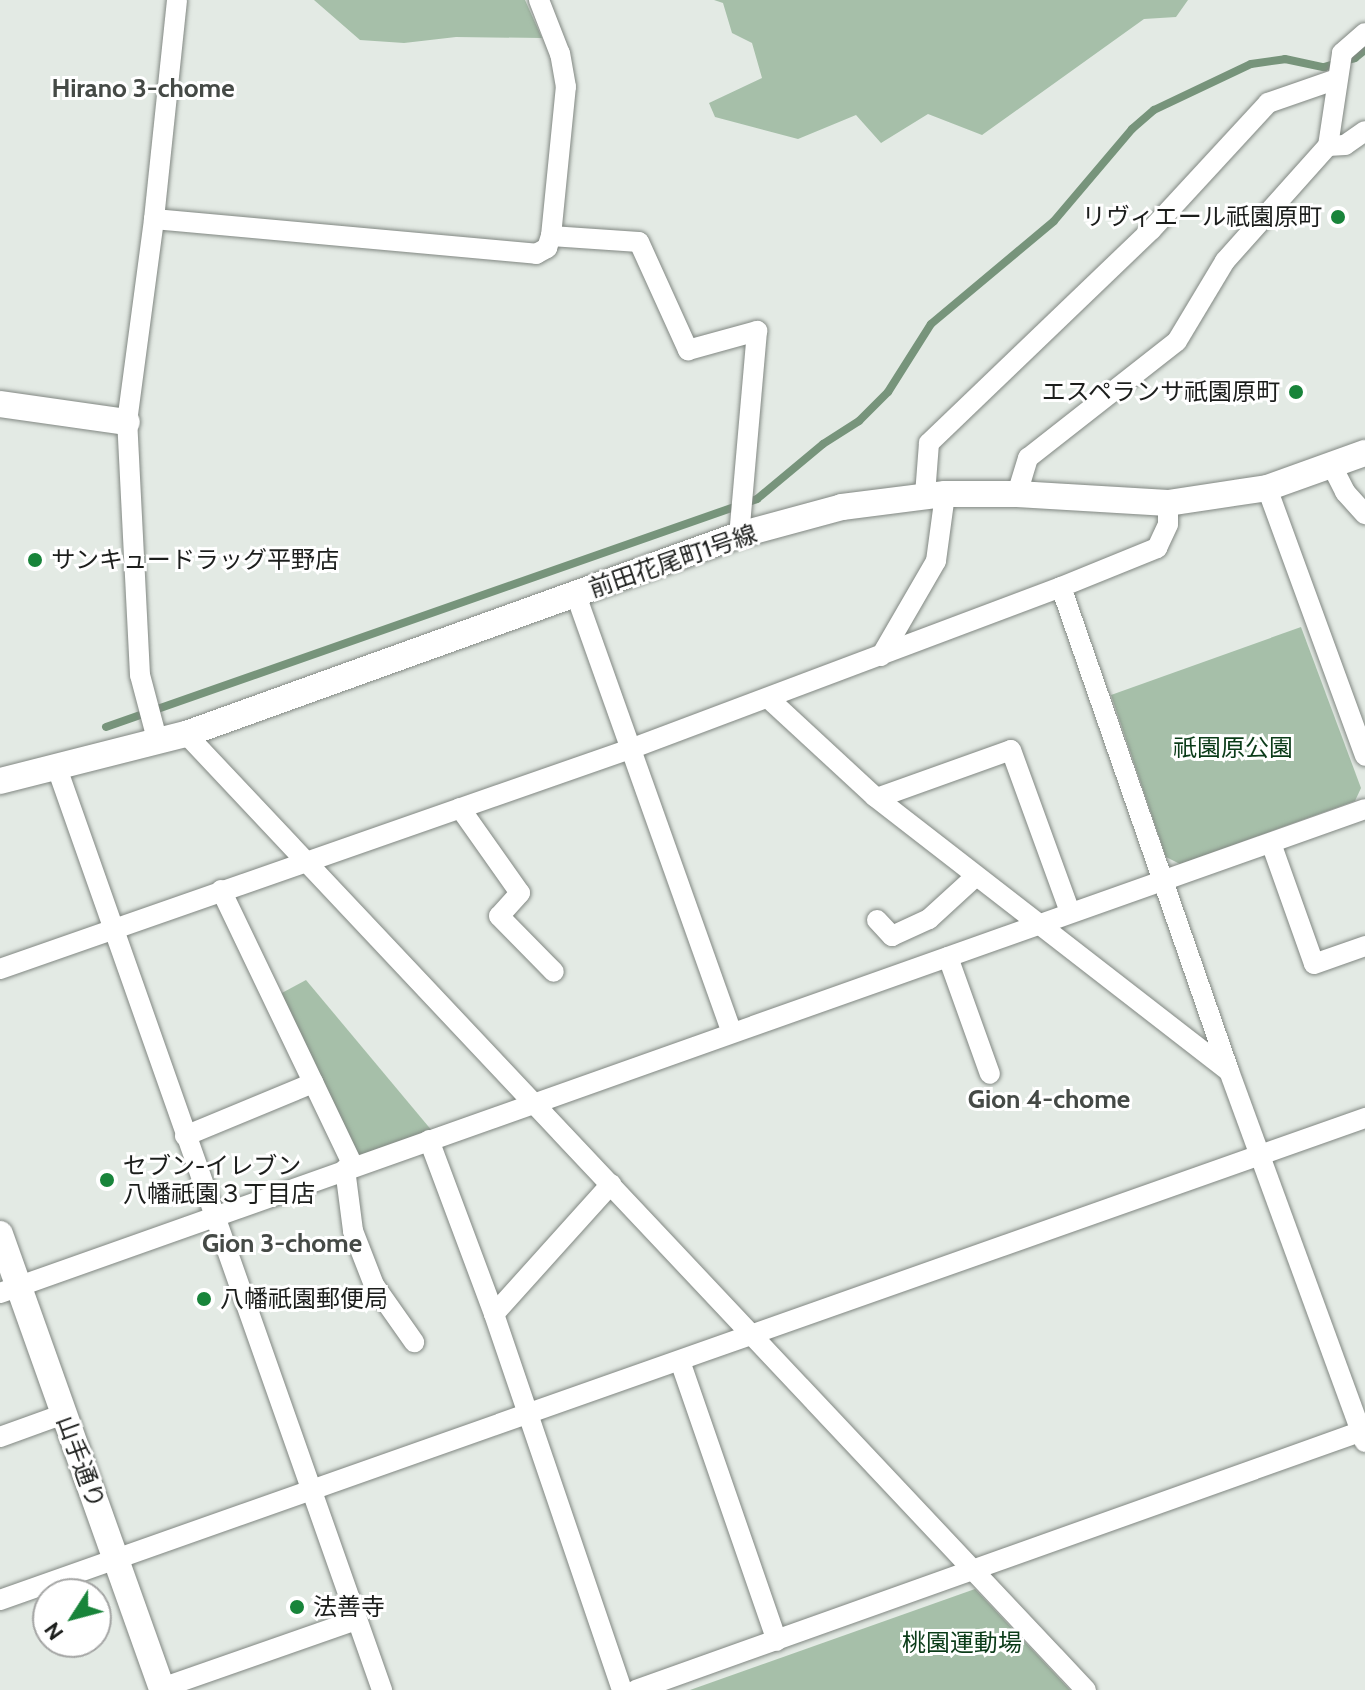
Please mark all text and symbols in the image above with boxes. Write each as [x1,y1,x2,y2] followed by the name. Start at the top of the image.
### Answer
[51,73,235,105] district label: Hirano 3-chome
[1082,203,1322,231] place label: リヴィエール祇園原町
[1329,208,1347,226] marker: リヴィエール祇園原町
[1040,378,1280,406] place label: エスペランサ祇園原町
[1287,383,1305,401] marker: エスペランサ祇園原町
[585,519,761,603] street label: 前田花尾町1号線
[51,546,339,574] place label: サンキュードラッグ平野店
[26,551,44,569] marker: サンキュードラッグ平野店
[1173,734,1293,762] park label: 祇園原公園
[968,1084,1130,1116] district label: Gion 4-chome
[123,1152,315,1208] place label: セブン-イレブン 八幡祇園３丁目店
[98,1171,116,1189] marker: セブン-イレブン 八幡祇園３丁目店
[202,1228,362,1260] district label: Gion 3-chome
[220,1285,388,1313] place label: 八幡祇園郵便局
[195,1290,213,1308] marker: 八幡祇園郵便局
[51,1412,111,1512] street label: 山手通り
[32,1578,112,1658] north arrow
[313,1593,385,1621] place label: 法善寺
[288,1598,306,1616] marker: 法善寺
[38,1617,69,1645] text: N
[902,1629,1022,1657] park label: 桃園運動場

